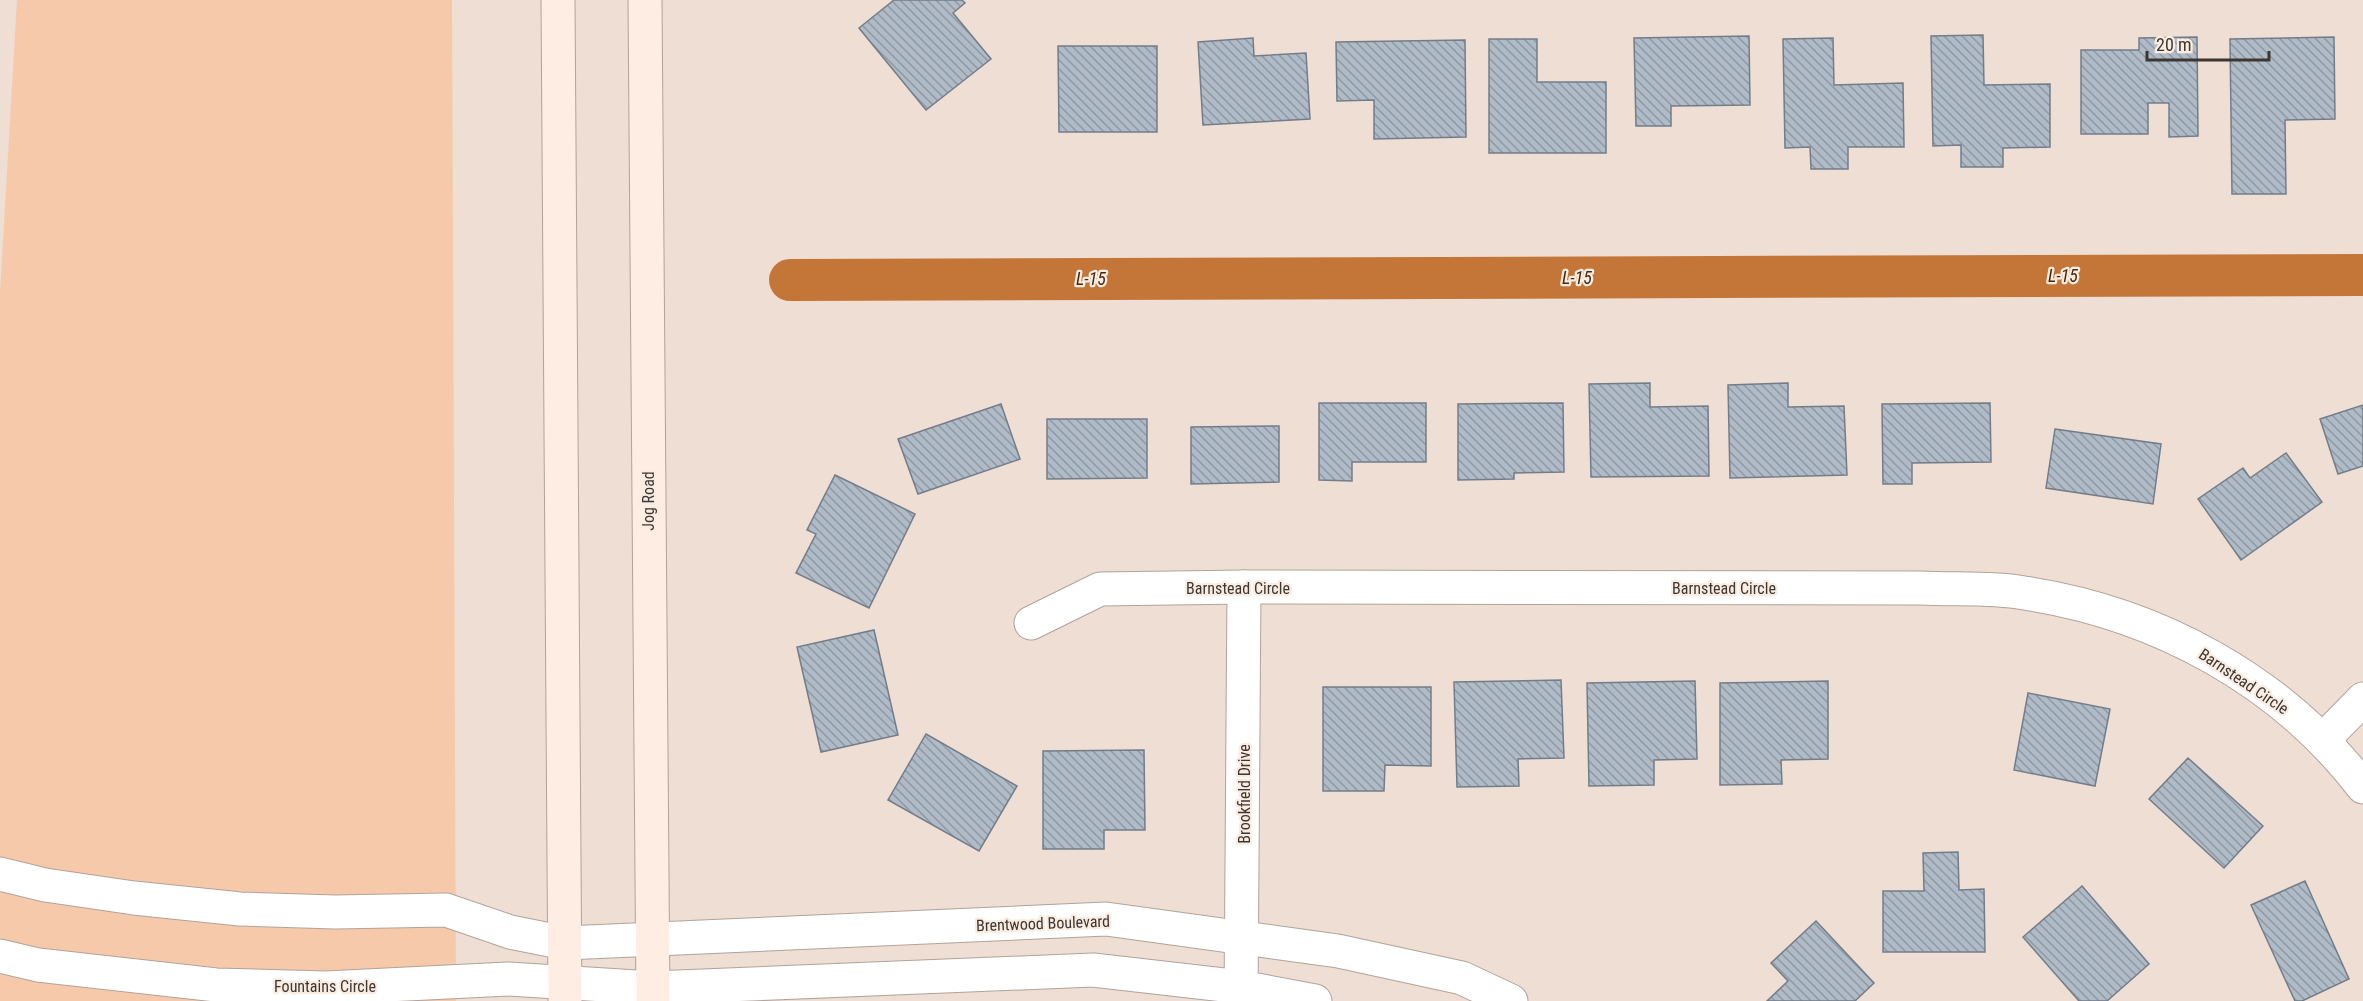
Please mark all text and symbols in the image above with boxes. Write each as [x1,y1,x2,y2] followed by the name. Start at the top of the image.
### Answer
[2147,24,2268,62] scale bar
[2156,34,2191,55] text: 20 m
[2048,265,2078,286] water label: L-15
[1562,267,1592,288] water label: L-15
[1076,268,1106,289] water label: L-15
[639,471,658,531] street label: Jog Road
[1186,579,1290,598] street label: Barnstead Circle
[1672,579,1776,598] street label: Barnstead Circle
[2195,644,2292,718] street label: Barnstead Circle
[1235,744,1254,844] street label: Brookfield Drive
[976,912,1110,935] street label: Brentwood Boulevard
[274,977,376,996] street label: Fountains Circle

